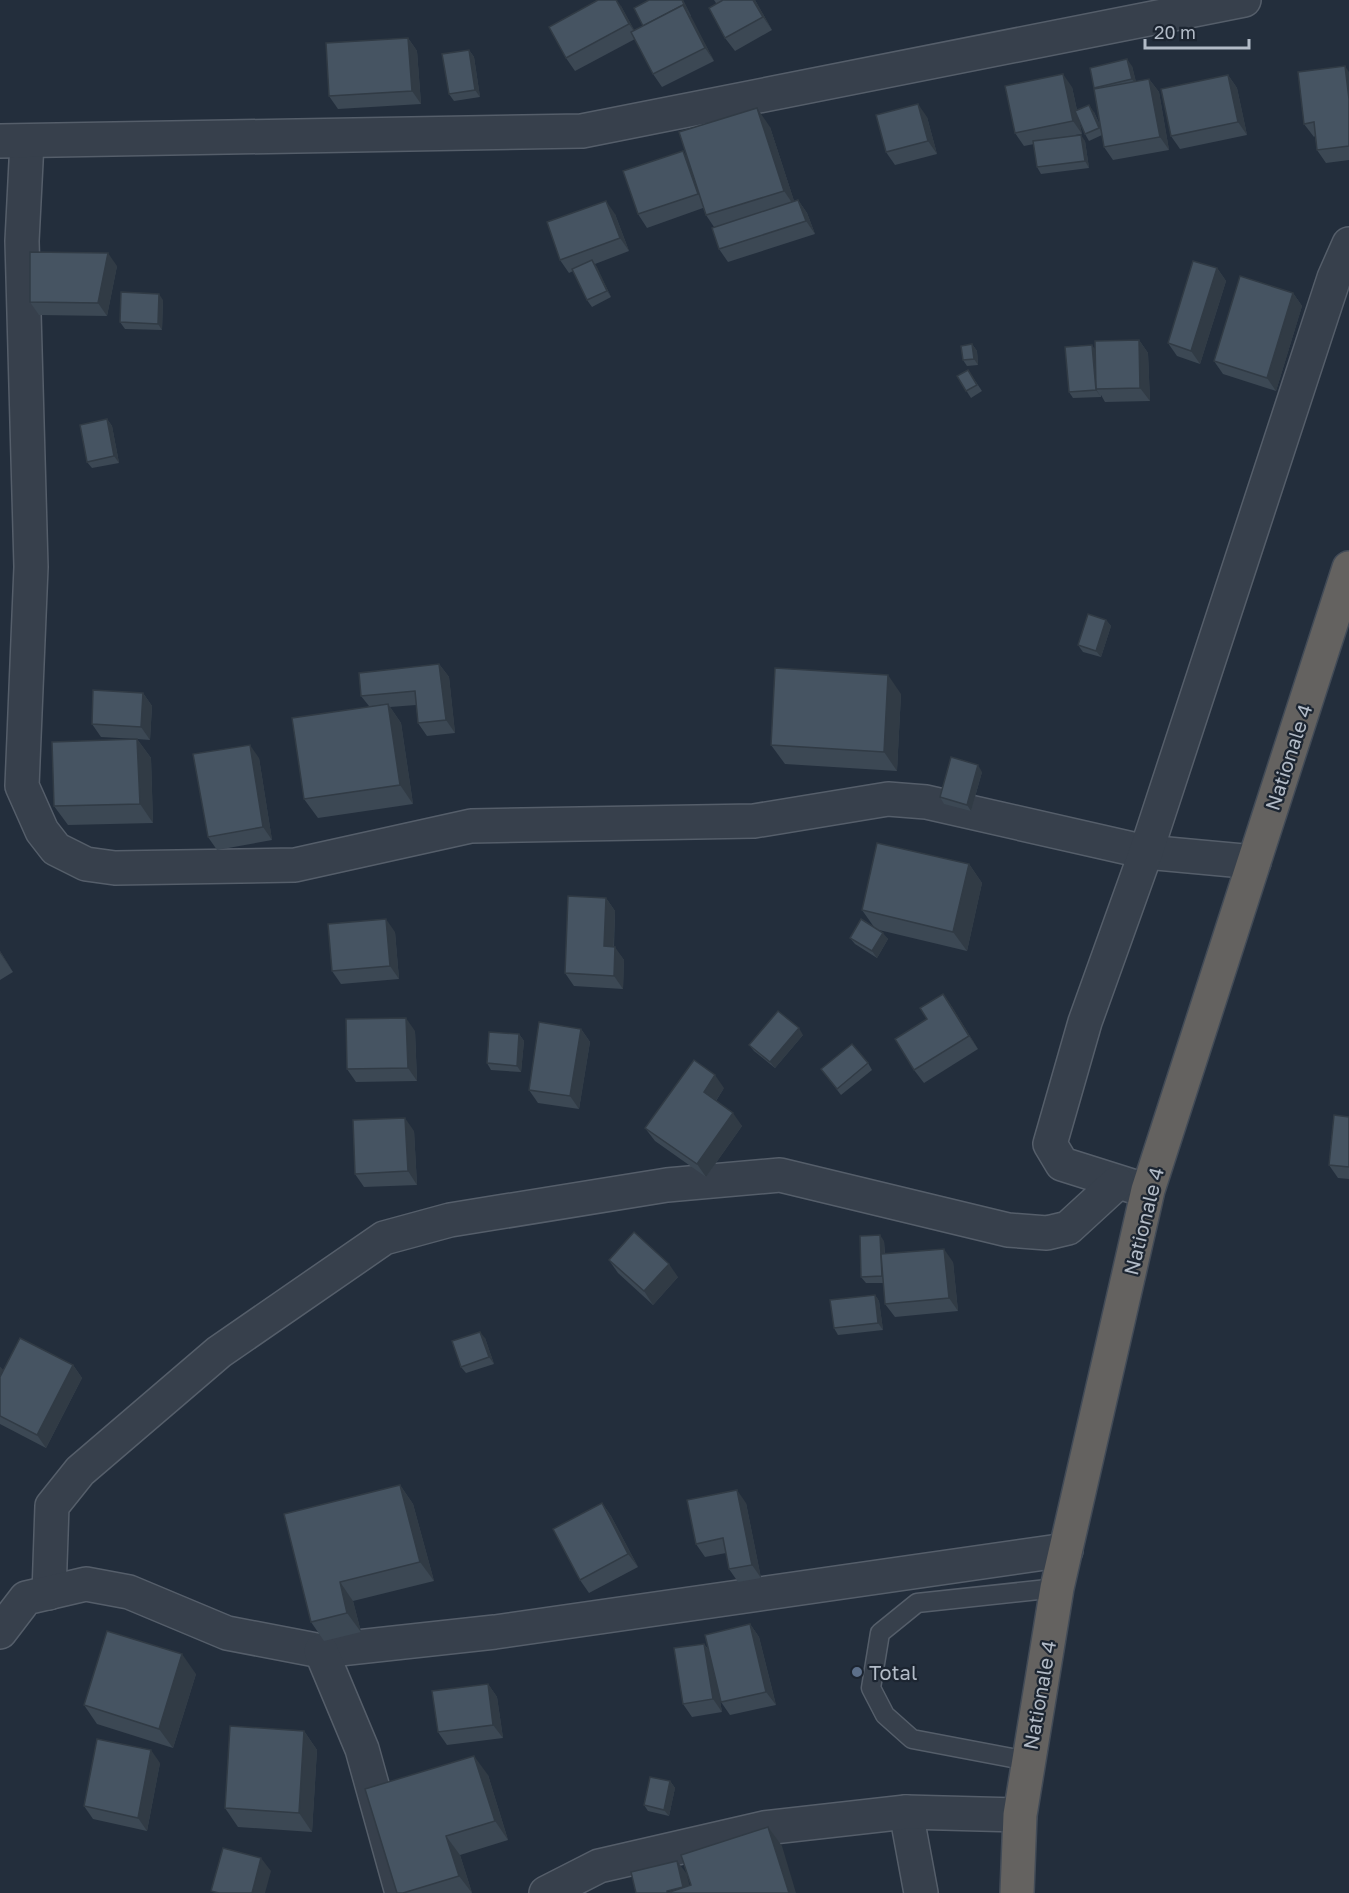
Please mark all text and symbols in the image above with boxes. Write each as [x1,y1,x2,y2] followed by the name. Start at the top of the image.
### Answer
[1145,12,1248,50] scale bar
[1154,21,1196,43] text: 20 m
[1260,701,1316,813] street label: Nationale 4
[1118,1165,1168,1277] street label: Nationale 4
[1018,1639,1060,1751] street label: Nationale 4
[869,1660,917,1684] place label: Total
[850,1665,864,1679] marker: Total

